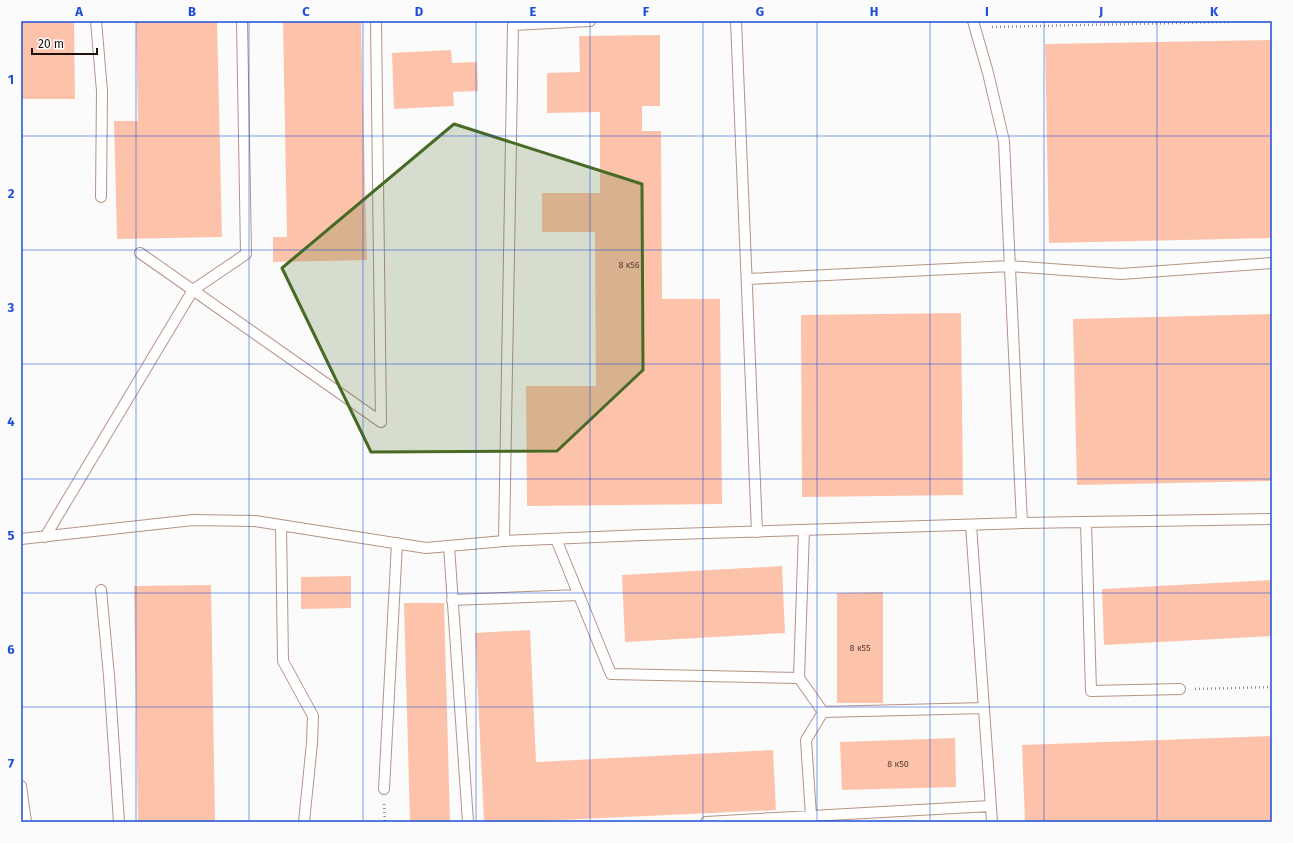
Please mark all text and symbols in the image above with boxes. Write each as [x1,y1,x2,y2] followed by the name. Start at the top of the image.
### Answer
[74,4,83,19] text: A
[188,4,196,19] text: B
[302,4,310,19] text: C
[415,4,424,19] text: D
[530,4,537,19] text: E
[643,4,650,19] text: F
[756,4,764,19] text: G
[870,4,878,19] text: H
[985,4,989,19] text: I
[1098,4,1103,19] text: J
[1210,4,1219,19] text: K
[32,30,97,56] scale bar
[38,37,64,51] text: 20 m
[8,72,14,87] text: 1
[8,186,15,201] text: 2
[618,260,640,270] house number: 8 к56
[7,300,15,315] text: 3
[7,414,15,429] text: 4
[8,528,15,543] text: 5
[7,642,15,657] text: 6
[850,643,871,653] house number: 8 к55
[8,756,14,771] text: 7
[887,759,909,769] house number: 8 к50

